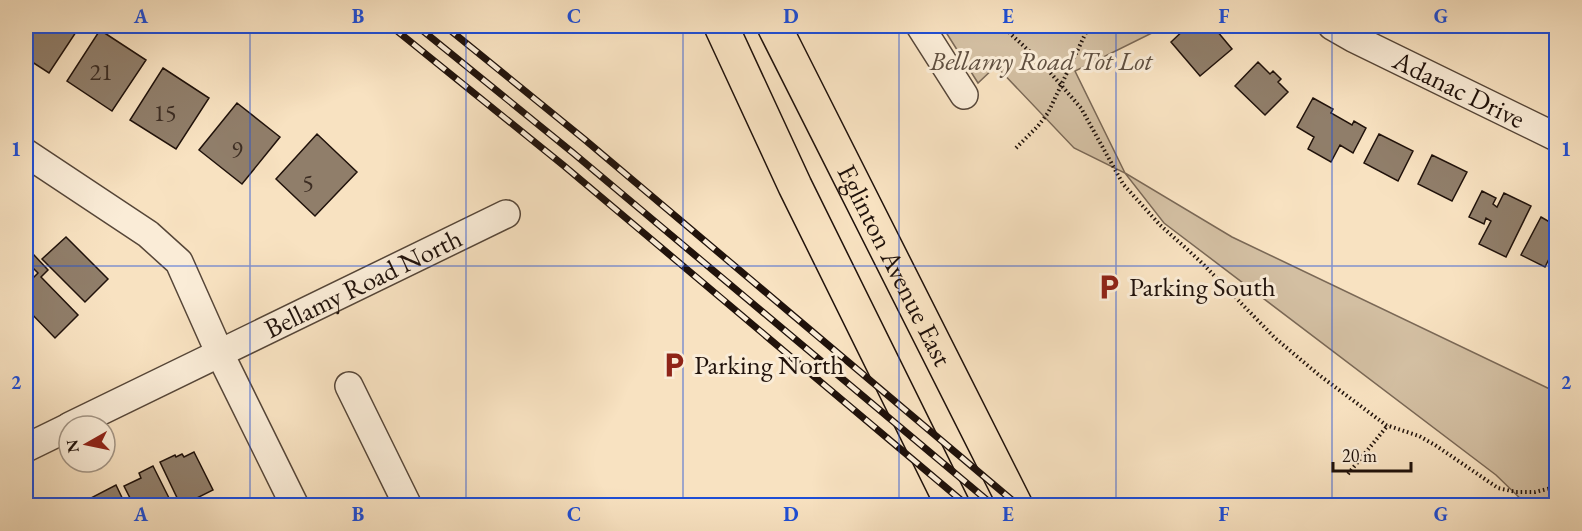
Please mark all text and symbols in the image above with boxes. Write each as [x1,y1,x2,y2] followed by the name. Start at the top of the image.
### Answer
[133,3,149,29] text: A
[352,3,364,29] text: B
[567,3,581,29] text: C
[783,3,799,29] text: D
[1002,3,1014,29] text: E
[1219,3,1230,29] text: F
[1434,3,1448,29] text: G
[1387,42,1531,136] street label: Adanac Drive
[929,43,1153,78] park label: Bellamy Road Tot Lot
[89,56,113,87] house number: 21
[153,97,177,128] house number: 15
[231,134,243,165] house number: 9
[11,136,21,162] text: 1
[1561,136,1571,162] text: 1
[830,158,961,372] street label: Eglinton Avenue East
[302,167,314,198] house number: 5
[258,220,468,346] street label: Bellamy Road North
[1129,269,1276,304] place label: Parking South
[1094,272,1124,302] parking icon: Parking South
[694,347,844,382] place label: Parking North
[659,350,689,380] parking icon: Parking North
[11,369,22,395] text: 2
[1561,369,1572,395] text: 2
[57,414,117,474] north arrow
[1333,435,1411,473] scale bar
[61,438,84,454] text: N
[1342,444,1377,467] text: 20 m
[133,501,149,527] text: A
[352,501,364,527] text: B
[567,501,581,527] text: C
[783,501,799,527] text: D
[1002,501,1014,527] text: E
[1219,501,1230,527] text: F
[1434,501,1448,527] text: G

